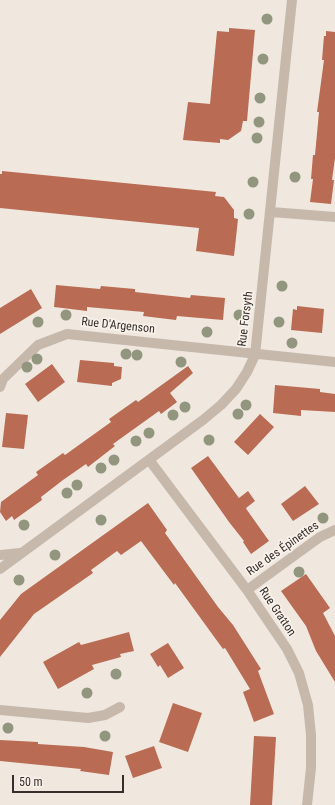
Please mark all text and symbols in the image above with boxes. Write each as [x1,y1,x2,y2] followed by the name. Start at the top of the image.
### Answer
[235,290,257,348] street label: Rue Forsyth
[80,315,156,337] street label: Rue D'Argenson
[244,519,322,579] street label: Rue des Épinettes
[255,585,299,639] street label: Rue Gratton
[14,767,126,793] scale bar
[19,775,43,789] text: 50 m

